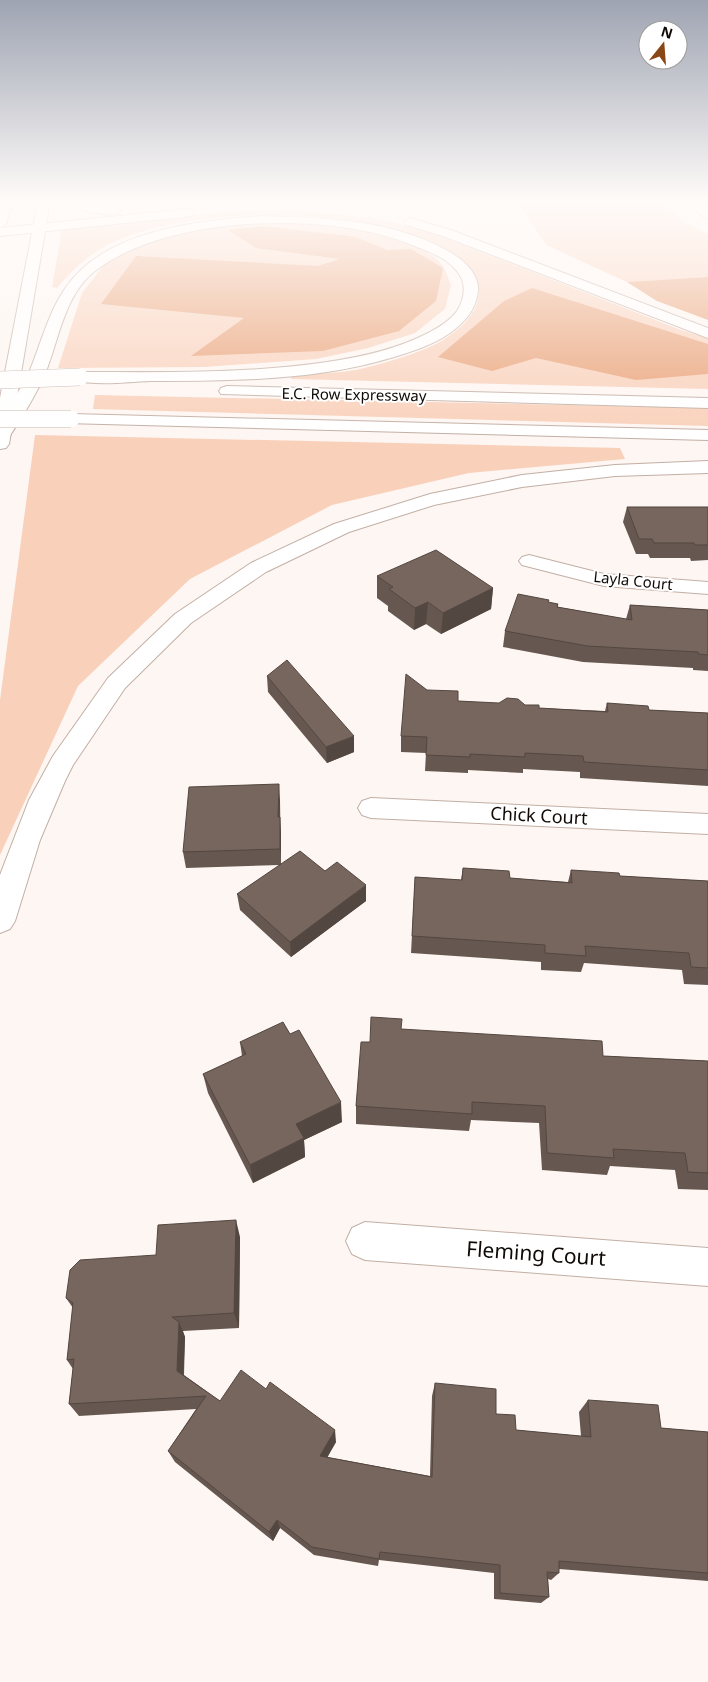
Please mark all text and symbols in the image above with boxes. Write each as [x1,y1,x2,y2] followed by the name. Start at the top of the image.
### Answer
[638,20,688,70] north arrow
[659,21,675,43] text: N
[281,383,427,405] street label: E.C. Row Expressway
[593,566,674,594] street label: Layla Court
[490,800,589,830] street label: Chick Court
[465,1234,607,1272] street label: Fleming Court

